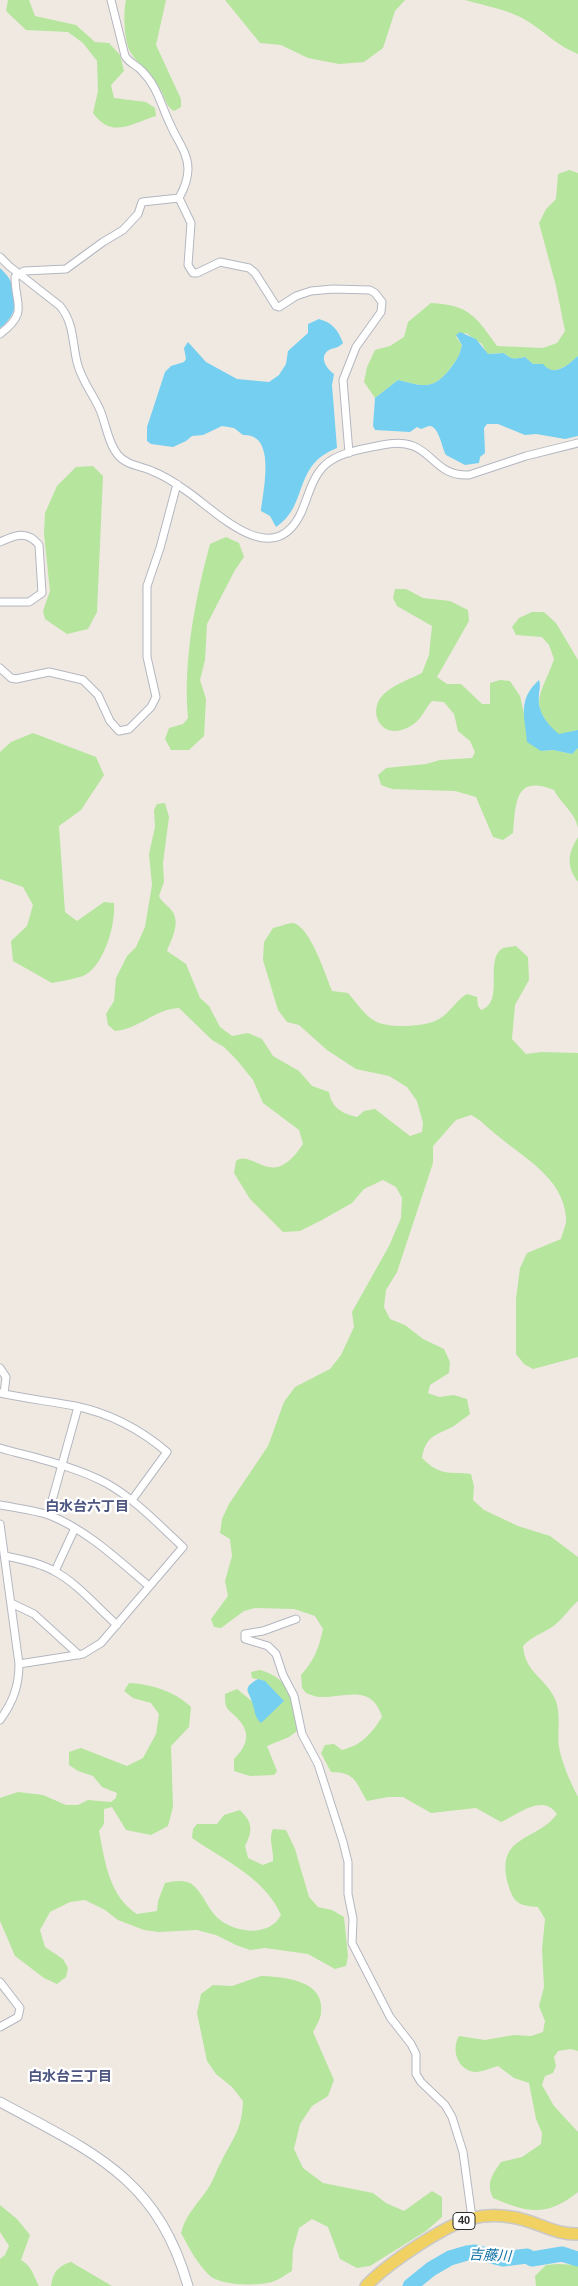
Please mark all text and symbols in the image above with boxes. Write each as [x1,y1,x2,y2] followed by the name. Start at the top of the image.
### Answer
[45,1499,129,1515] district label: 白水台六丁目
[28,2069,112,2085] district label: 白水台三丁目
[453,2212,475,2230] road number: 40
[469,2247,511,2265] water label: 吉藤川

